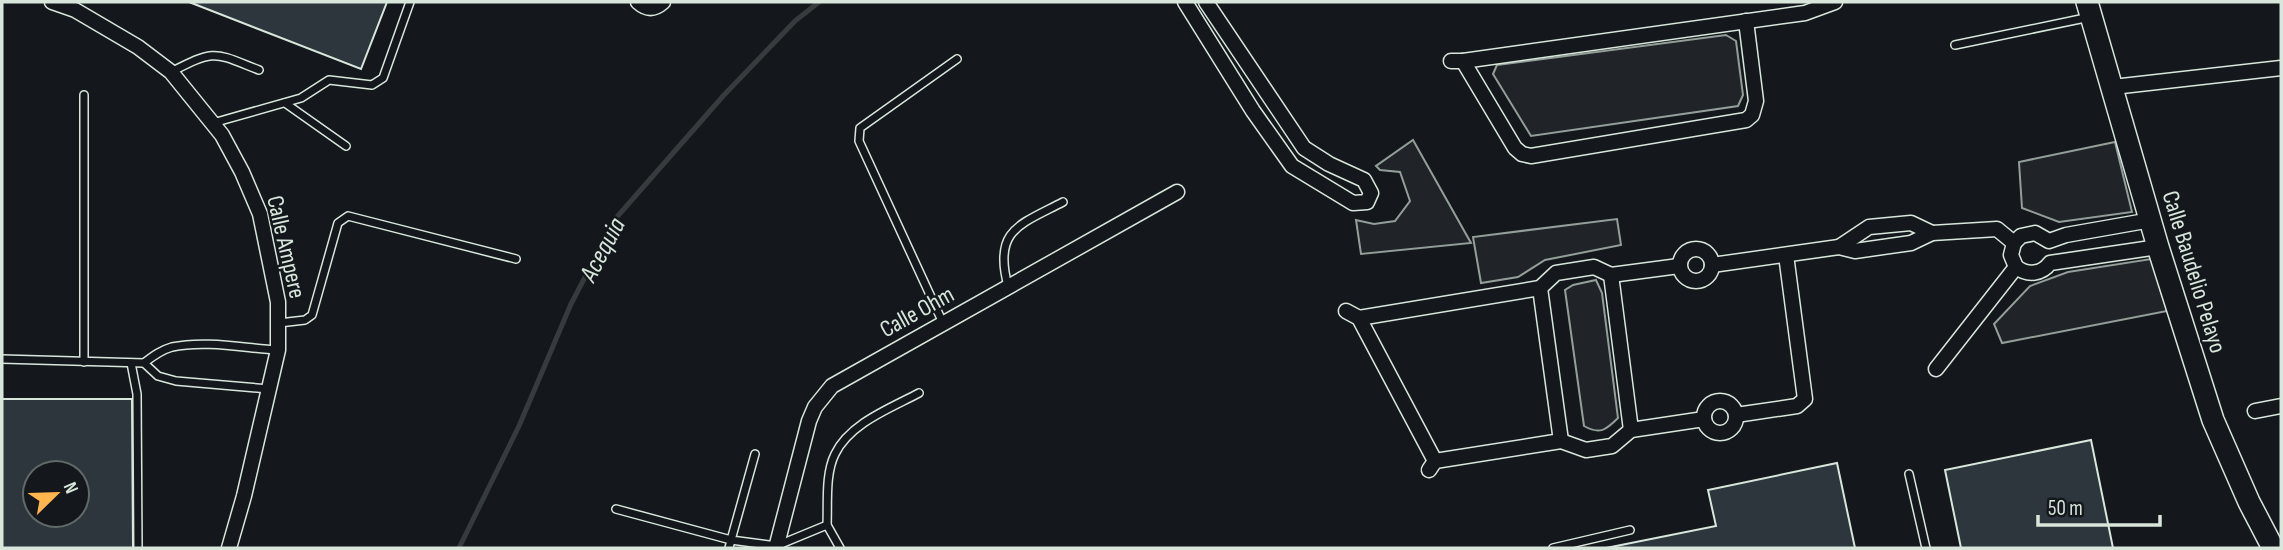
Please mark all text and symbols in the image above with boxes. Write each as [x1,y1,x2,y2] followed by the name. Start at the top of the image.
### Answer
[2156,187,2232,357] street label: Calle Baudelio Pelayo
[260,193,312,301] street label: Calle Ampere
[573,212,633,288] water label: Acequia
[875,280,959,344] street label: Calle Ohm
[21,459,91,529] north arrow
[58,479,83,497] text: N
[2038,484,2160,528] scale bar
[2048,496,2083,521] text: 50 m

